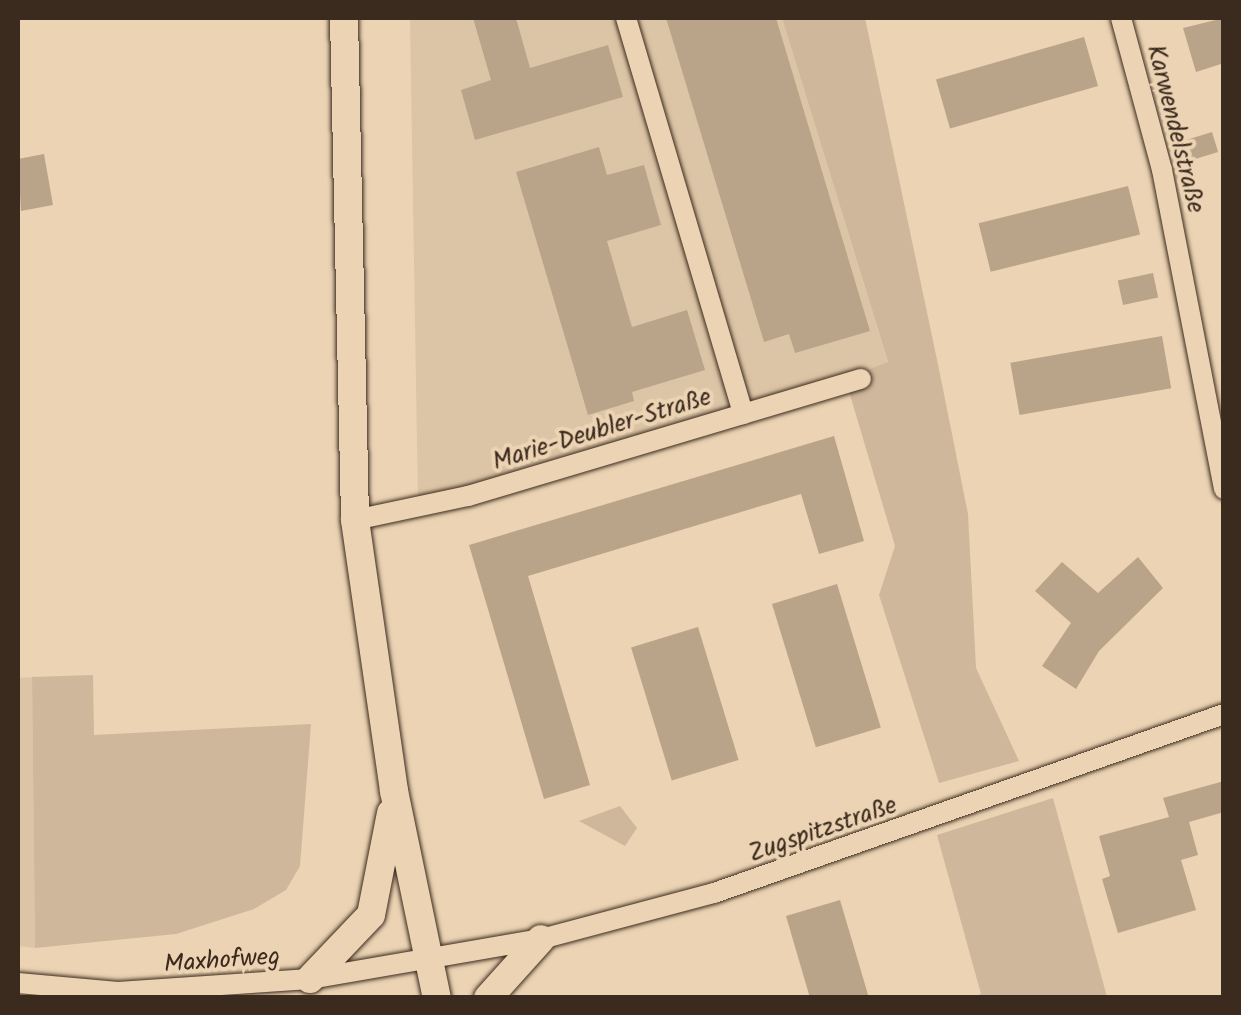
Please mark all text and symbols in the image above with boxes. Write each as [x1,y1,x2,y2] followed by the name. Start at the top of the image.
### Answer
[1140,42,1210,216] street label: Karwendelstraße
[489,382,715,478] street label: Marie-Deubler-Straße
[745,791,901,869] street label: Zugspitzstraße
[163,942,281,980] street label: Maxhofweg

